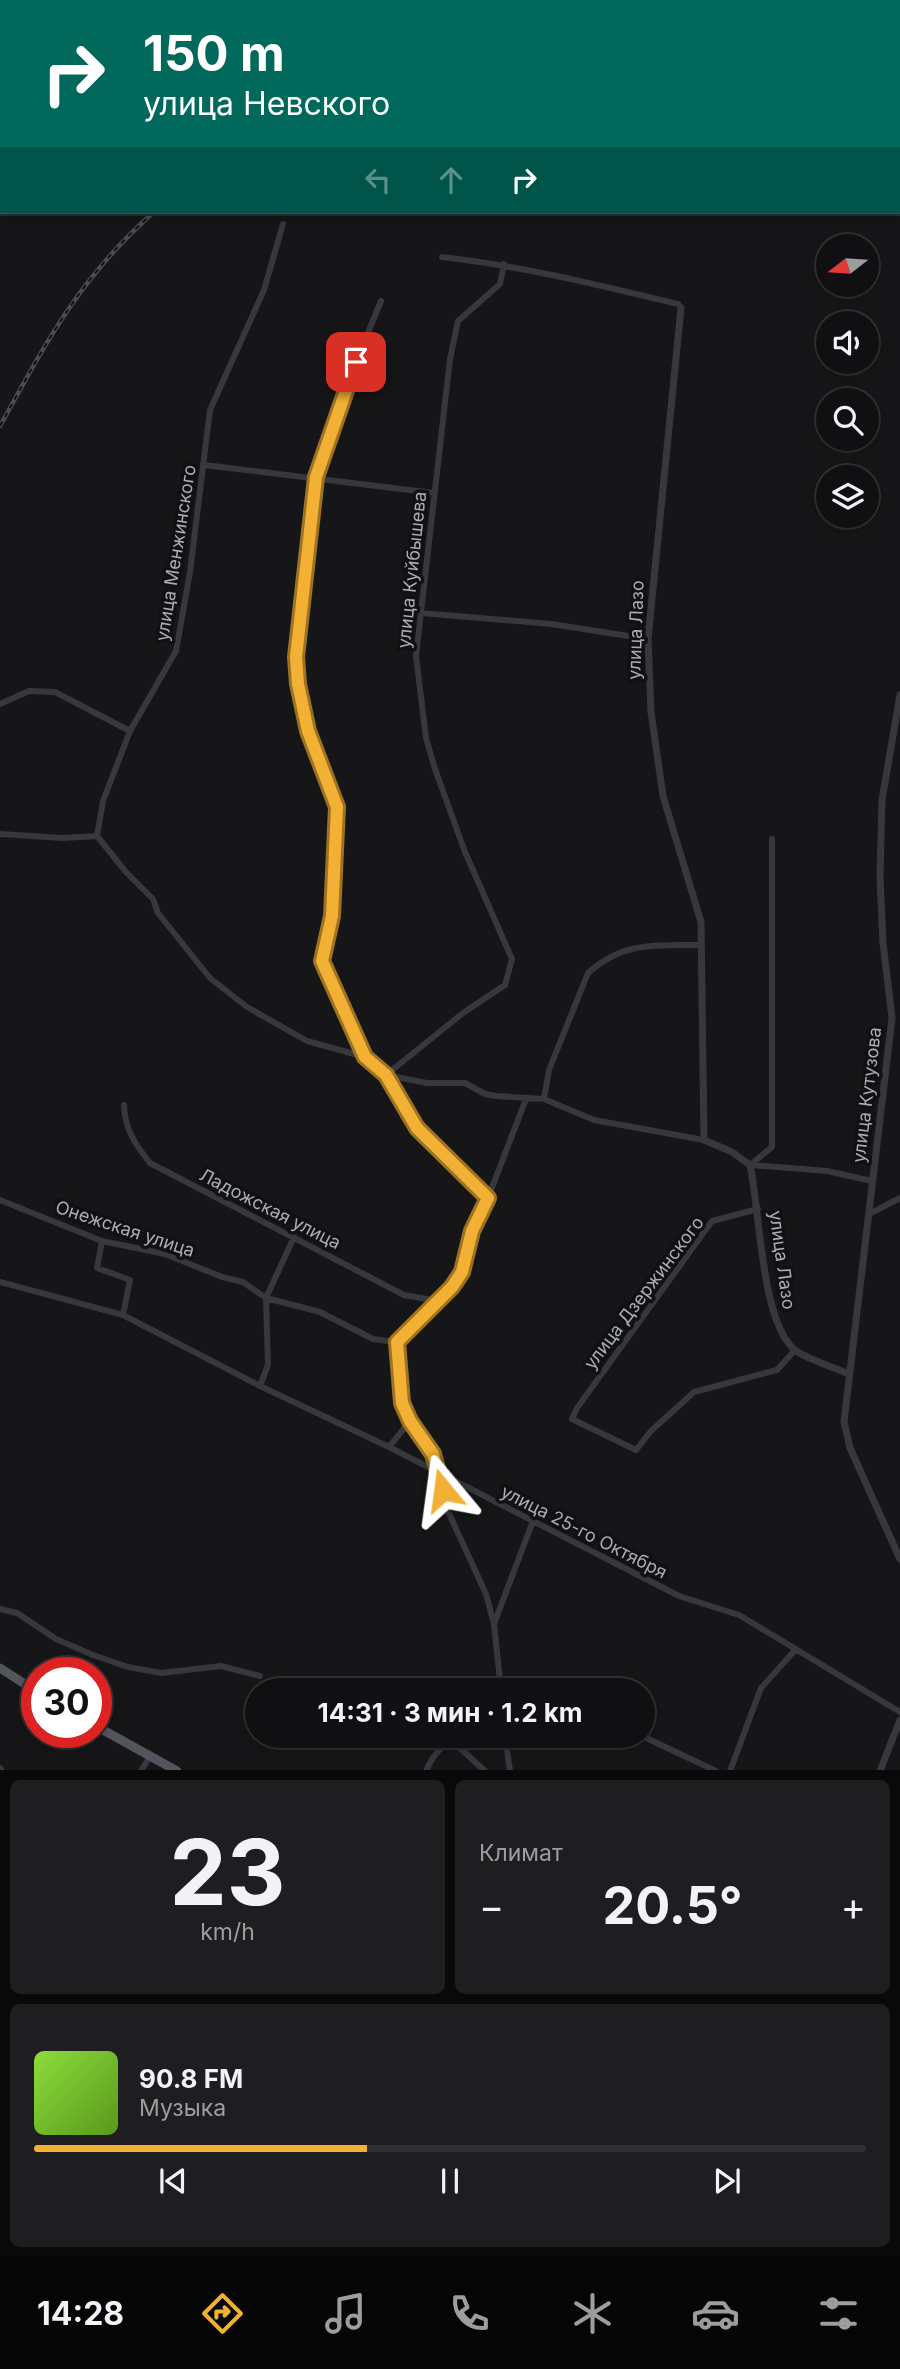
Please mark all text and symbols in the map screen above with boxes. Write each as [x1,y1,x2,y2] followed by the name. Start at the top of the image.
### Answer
[143,24,285,83] text: 150 m
[28,28,119,119] icon: right
[143,84,390,123] text: улица Невского
[359,161,397,199] icon: left
[432,161,470,199] icon: ahead
[505,161,543,199] icon: right
[816,234,878,298] north arrow
[816,234,879,528] map controls
[816,311,879,374] button: sound
[326,332,386,392] pin
[337,343,375,381] icon: arrive
[816,388,879,451] button: search
[151,463,200,643] street label: улица Менжинского
[816,465,879,528] button: layers
[393,490,430,650] street label: улица Куйбышева
[623,580,648,680] street label: улица Лазо
[848,1026,885,1164] street label: улица Кутузова
[196,1164,344,1253] street label: Ладожская улица
[53,1196,197,1261] street label: Онежская улица
[765,1209,800,1311] street label: улица Лазо
[579,1212,708,1373] street label: улица Дзержинского
[406,1453,480,1527] position arrow
[498,1481,671,1583] street label: улица 25-го Октября
[21,1657,112,1748] speed limit sign: 30
[317,1697,583,1728] text: 14:31 · 3 мин · 1.2 km
[169,1817,286,1927] text: 23
[479,1839,563,1867] text: Климат
[602,1874,743,1937] text: 20.5°
[479,1883,504,1929] text: −
[841,1883,866,1929] text: +
[200,1918,255,1946] text: km/h
[139,2063,243,2094] text: 90.8 FM
[139,2094,226,2122] text: Музыка
[154,2162,192,2200] icon: previous
[431,2162,469,2200] icon: pause
[708,2162,746,2200] icon: next
[198,2289,247,2338] icon: directions
[321,2289,370,2338] icon: music
[445,2289,494,2338] icon: phone
[568,2289,617,2338] icon: climate
[691,2289,740,2338] icon: car
[814,2289,863,2338] icon: filters
[37,2294,124,2333] text: 14:28

